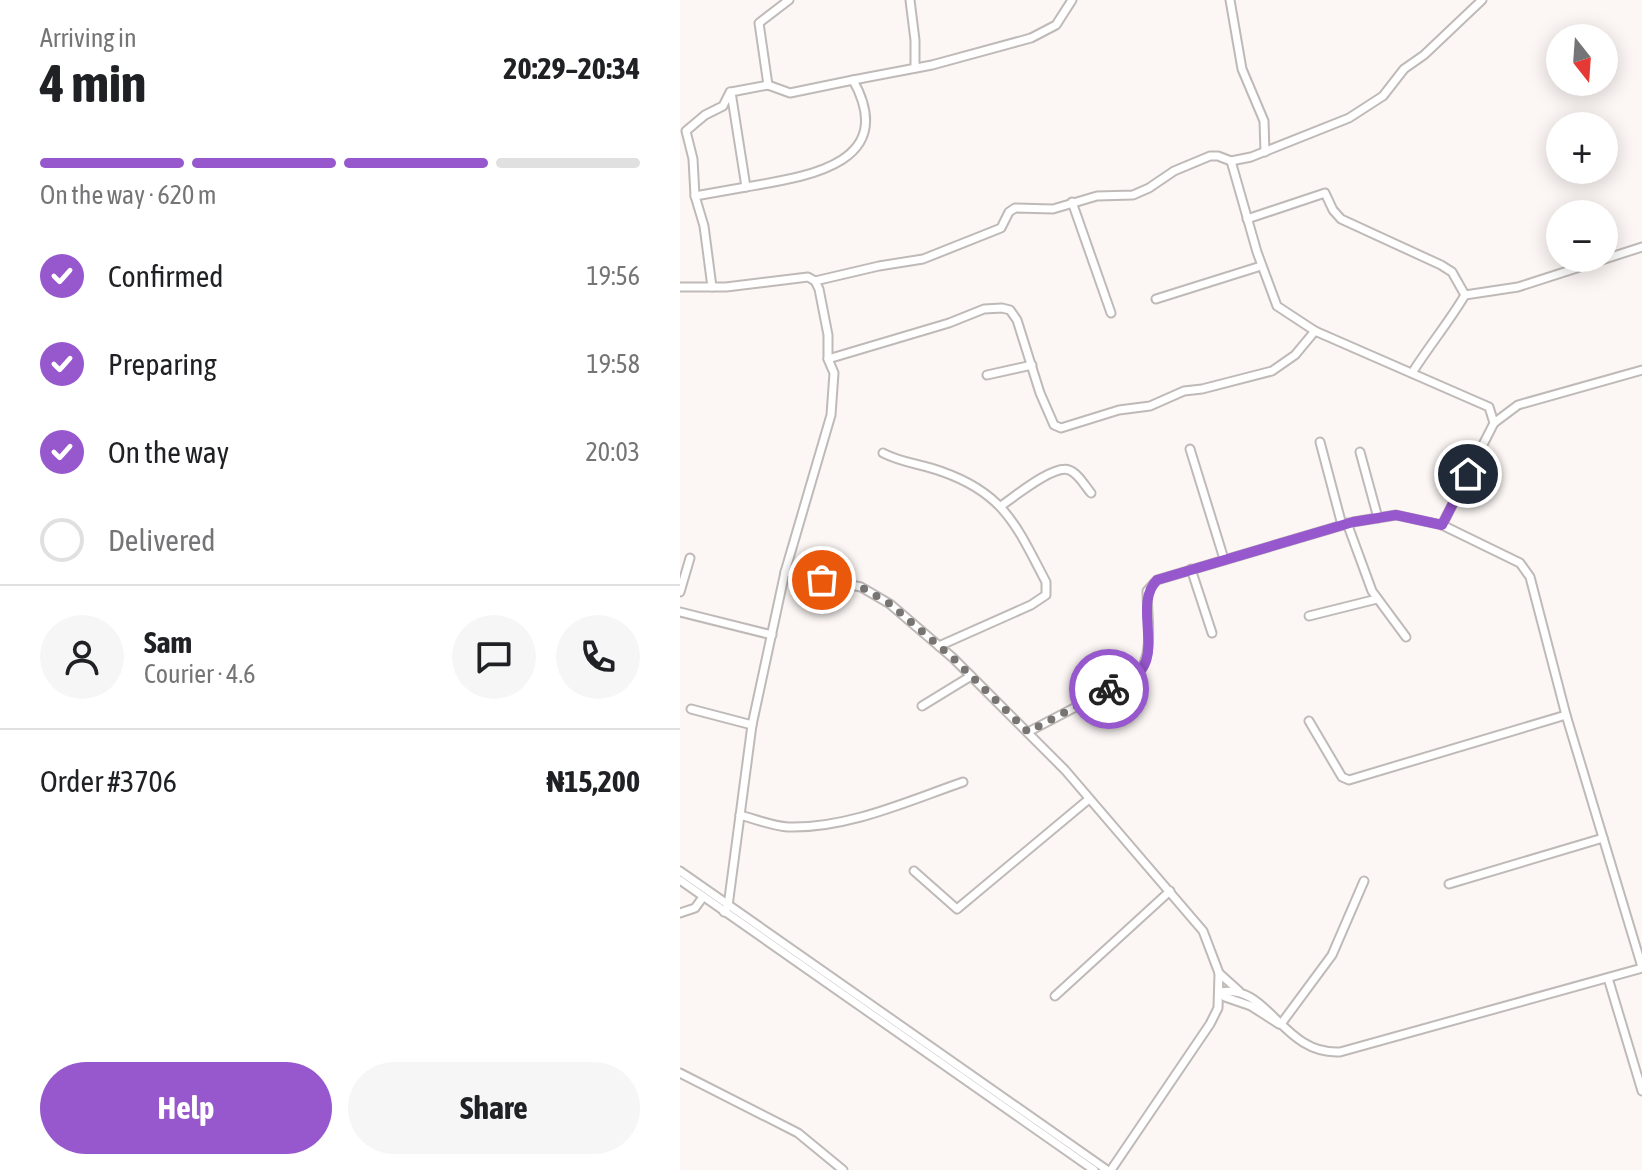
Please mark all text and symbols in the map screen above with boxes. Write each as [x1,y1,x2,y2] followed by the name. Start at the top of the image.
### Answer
[40,23,137,53] text: Arriving in
[1546,24,1618,96] north arrow
[1546,24,1618,272] map controls
[503,51,640,85] text: 20:29–20:34
[40,53,146,113] text: 4 min
[1546,112,1618,184] button: +
[40,180,217,210] text: On the way · 620 m
[1546,200,1618,272] button: −
[40,254,84,298] icon: check
[108,259,223,293] text: Confirmed
[586,261,640,291] text: 19:56
[40,342,84,386] icon: check
[108,347,217,381] text: Preparing
[586,349,640,379] text: 19:58
[40,430,84,474] icon: check
[108,435,229,469] text: On the way
[585,437,640,467] text: 20:03
[1434,440,1502,508] pin
[1446,452,1490,496] icon: home
[108,523,216,557] text: Delivered
[788,546,856,614] pin
[800,558,844,602] icon: bag
[40,615,124,699] button: person
[452,615,536,699] button: chat
[556,615,640,699] button: phone
[144,625,192,659] text: Sam
[1069,649,1149,729] courier
[144,659,255,689] text: Courier · 4.6
[1087,667,1131,711] icon: bike
[40,764,177,798] text: Order #3706
[546,764,640,798] text: ₦15,200
[40,1062,332,1154] button: Help
[348,1062,640,1154] button: Share

